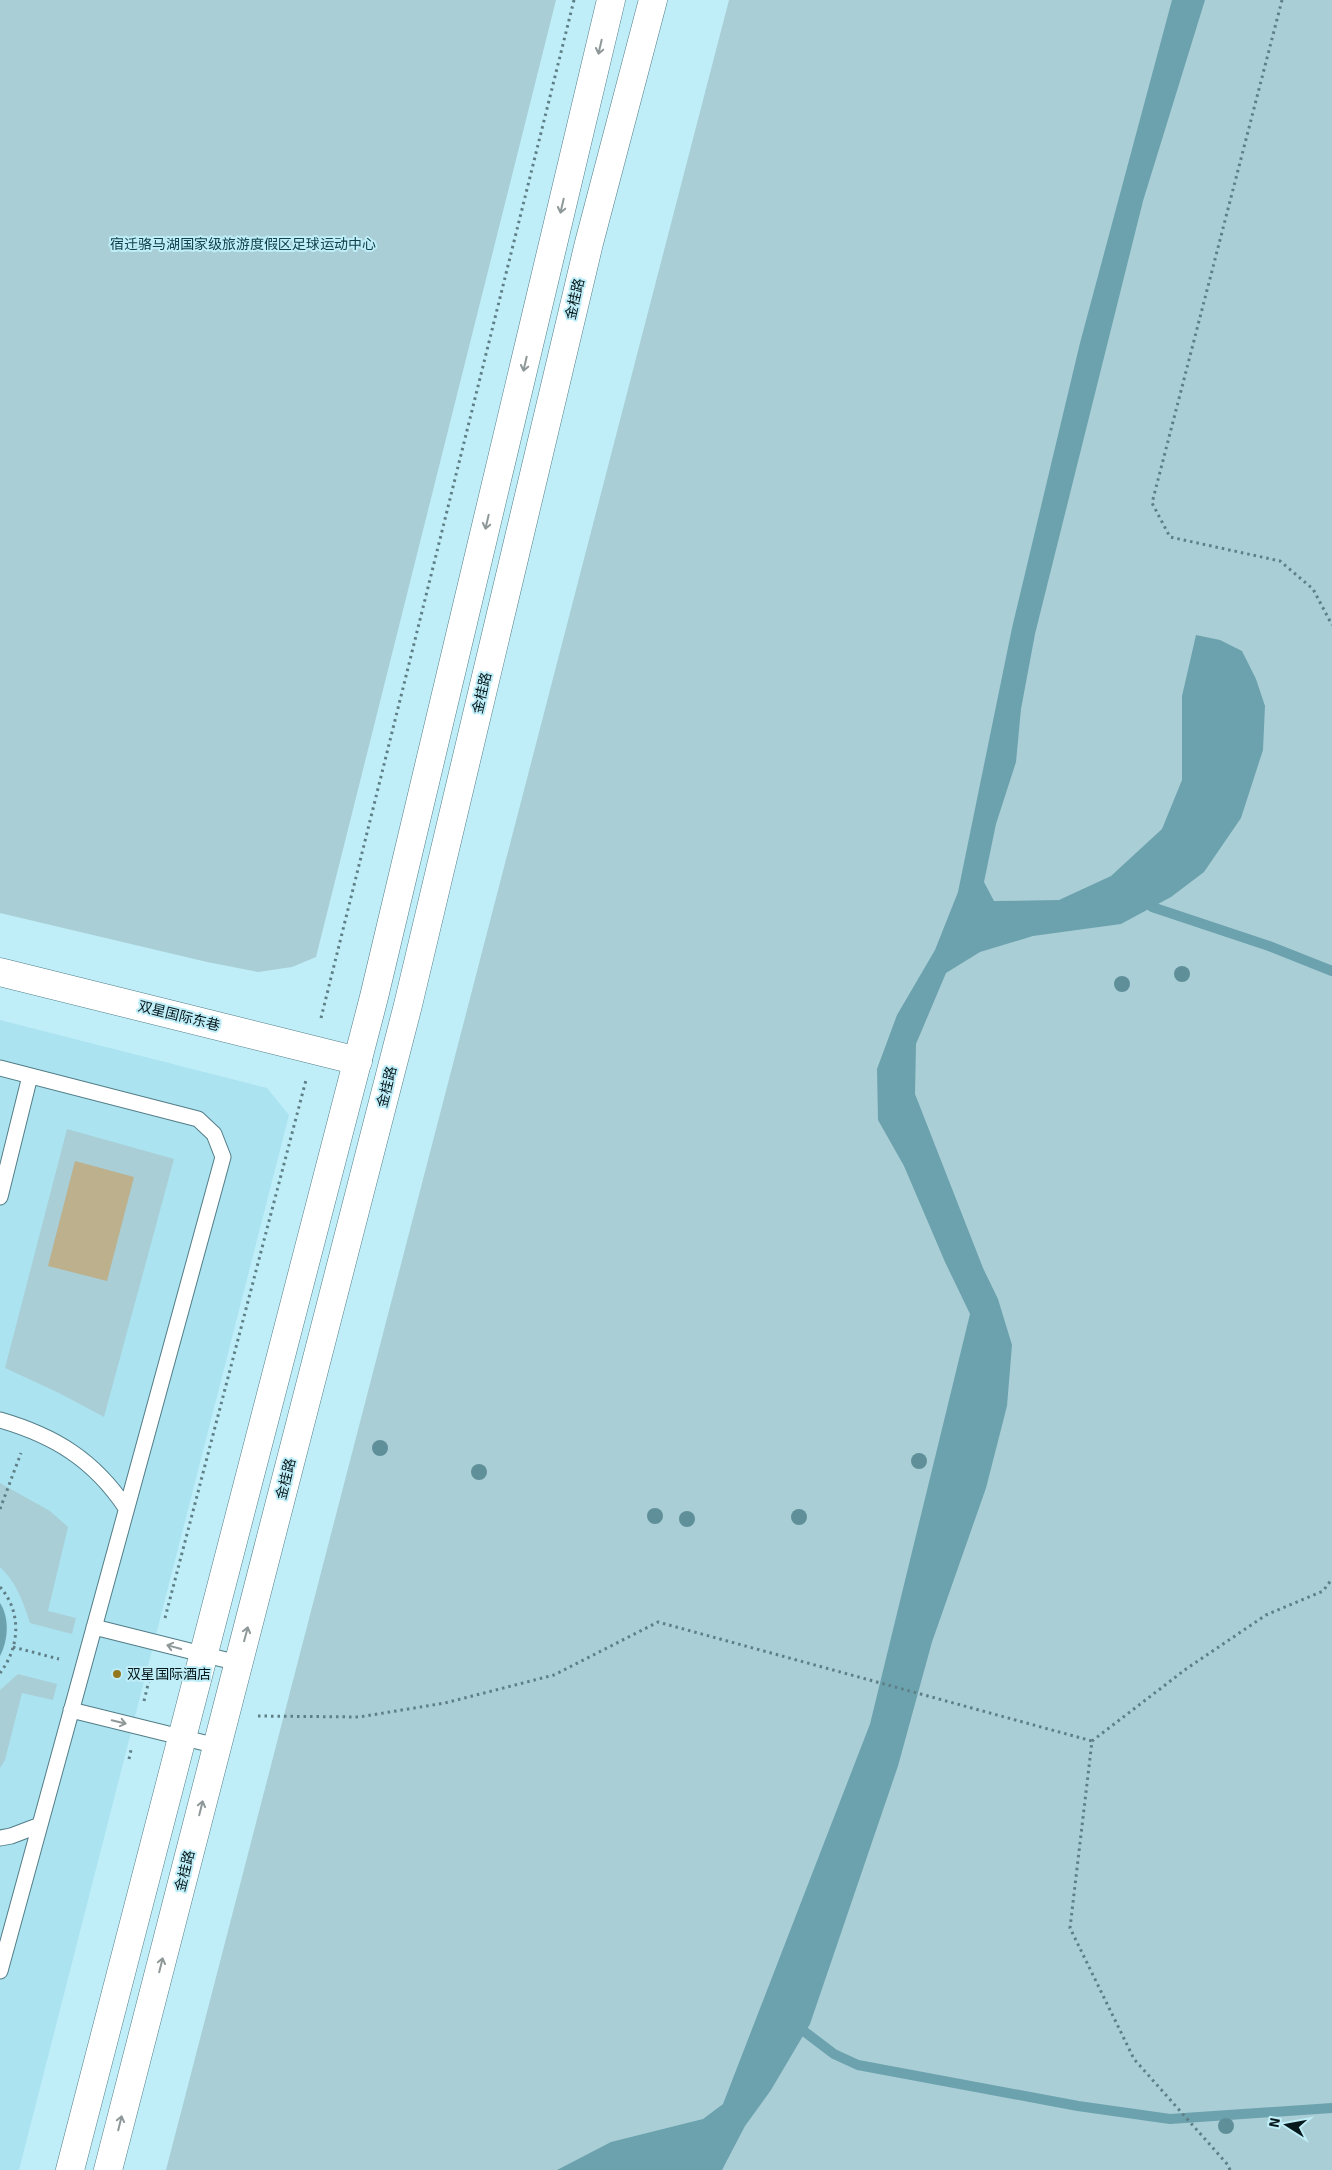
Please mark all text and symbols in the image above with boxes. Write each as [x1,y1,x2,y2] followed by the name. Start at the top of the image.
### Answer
[595,39,604,55] one-way arrow
[557,197,566,213] one-way arrow
[110,236,376,253] park label: 宿迁骆马湖国家级旅游度假区足球运动中心
[562,277,588,321] street label: 金桂路
[519,355,529,371] one-way arrow
[482,513,491,529] one-way arrow
[469,671,495,715] street label: 金桂路
[136,998,222,1034] street label: 双星国际东巷
[374,1065,400,1109] street label: 金桂路
[273,1457,299,1501] street label: 金桂路
[242,1626,251,1642] one-way arrow
[167,1641,183,1651] one-way arrow
[127,1666,211,1683] place label: 双星国际酒店
[111,1668,123,1680] marker: 双星国际酒店
[110,1718,126,1727] one-way arrow
[197,1801,206,1817] one-way arrow
[172,1849,198,1893] street label: 金桂路
[156,1958,166,1974] one-way arrow
[1262,2100,1312,2150] north arrow
[116,2115,125,2131] one-way arrow
[1265,2116,1284,2129] text: N

